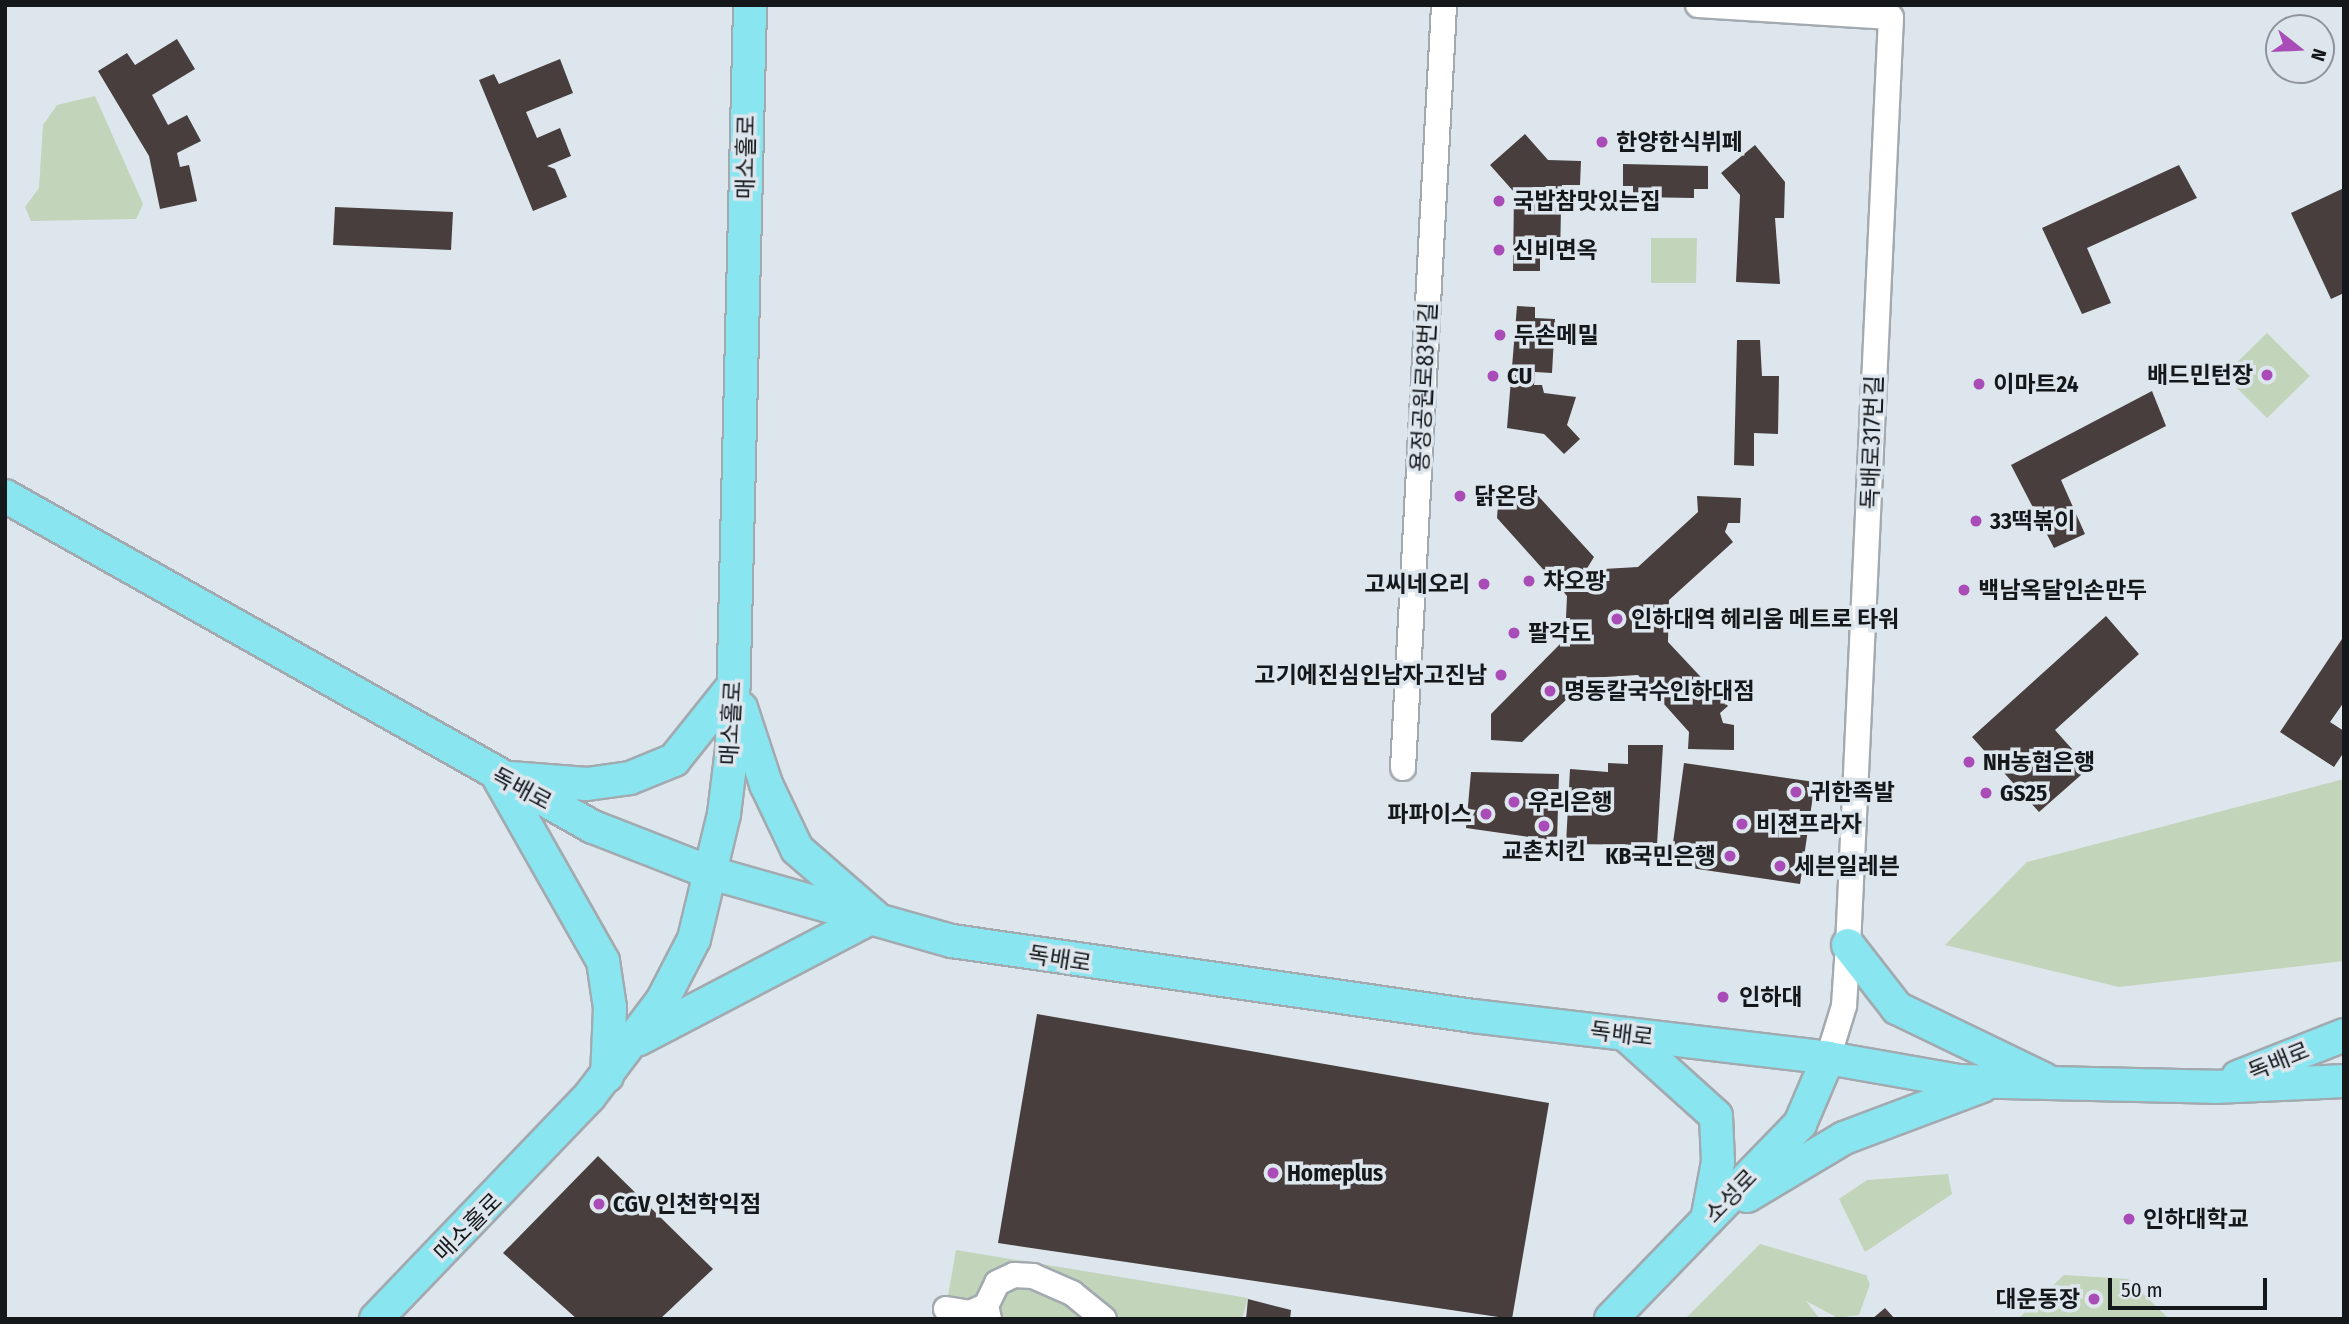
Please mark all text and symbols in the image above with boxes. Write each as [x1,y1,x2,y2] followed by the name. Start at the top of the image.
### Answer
[2265,14,2335,84] north arrow
[2306,46,2331,64] text: N
[731,114,761,200] street label: 매소홀로
[1616,128,1743,156] place label: 한양한식뷔페
[1594,134,1610,150] marker: 한양한식뷔페
[1513,187,1661,215] place label: 국밥참맛있는집
[1491,193,1507,209] marker: 국밥참맛있는집
[1513,236,1598,264] place label: 신비면옥
[1491,242,1507,258] marker: 신비면옥
[1406,301,1442,473] street label: 용정공원로83번길
[1514,321,1599,349] place label: 두손메밀
[1492,327,1508,343] marker: 두손메밀
[2147,361,2253,389] place label: 배드민턴장
[1507,362,1532,390] place label: CU
[2259,367,2275,383] marker: 배드민턴장
[1485,368,1501,384] marker: CU
[1993,370,2078,398] place label: 이마트24
[1856,375,1888,509] street label: 독배로317번길
[1971,376,1987,392] marker: 이마트24
[1474,482,1537,510] place label: 닭온당
[1452,488,1468,504] marker: 닭온당
[1990,507,2075,535] place label: 33떡볶이
[1968,513,1984,529] marker: 33떡볶이
[1543,567,1606,595] place label: 챠오팡
[1364,570,1470,598] place label: 고씨네오리
[1521,573,1537,589] marker: 챠오팡
[1476,576,1492,592] marker: 고씨네오리
[1978,576,2147,604] place label: 백남옥달인손만두
[1956,582,1972,598] marker: 백남옥달인손만두
[1631,605,1899,633] place label: 인하대역 헤리움 메트로 타워
[1609,611,1625,627] marker: 인하대역 헤리움 메트로 타워
[1528,619,1591,647] place label: 팔각도
[1506,625,1522,641] marker: 팔각도
[1254,661,1487,689] place label: 고기에진심인남자고진남
[1493,667,1509,683] marker: 고기에진심인남자고진남
[1564,677,1754,705] place label: 명동칼국수인하대점
[715,680,747,766] street label: 매소홀로
[1542,683,1558,699] marker: 명동칼국수인하대점
[1983,748,2095,776] place label: NH농협은행
[1961,754,1977,770] marker: NH농협은행
[487,762,557,816] street label: 독배로
[1810,778,1895,806] place label: 귀한족발
[2000,779,2047,807] place label: GS25
[1788,784,1804,800] marker: 귀한족발
[1978,785,1994,801] marker: GS25
[1528,788,1613,816] place label: 우리은행
[1506,794,1522,810] marker: 우리은행
[1387,800,1472,828] place label: 파파이스
[1478,806,1494,822] marker: 파파이스
[1756,810,1862,838] place label: 비젼프라자
[1734,816,1750,832] marker: 비젼프라자
[1536,818,1552,834] marker: 교촌치킨
[1502,837,1586,865] place label: 교촌치킨
[1605,842,1716,870] place label: KB국민은행
[1722,848,1738,864] marker: KB국민은행
[1794,852,1900,880] place label: 세븐일레븐
[1772,858,1788,874] marker: 세븐일레븐
[1026,940,1094,978] street label: 독배로
[1739,983,1802,1011] place label: 인하대
[1713,987,1733,1007] marker: 인하대
[1589,1016,1655,1052] street label: 독배로
[2244,1036,2314,1086] street label: 독배로
[1287,1159,1383,1187] place label: Homeplus
[1699,1164,1763,1228] street label: 소성로
[1265,1165,1281,1181] marker: Homeplus
[428,1187,508,1267] street label: 매소홀로
[613,1190,761,1218] place label: CGV 인천학익점
[591,1196,607,1212] marker: CGV 인천학익점
[2143,1205,2249,1233] place label: 인하대학교
[2121,1211,2137,1227] marker: 인하대학교
[2111,1264,2270,1308] scale bar
[2121,1277,2163,1303] text: 50 m
[1995,1285,2080,1313] place label: 대운동장
[2086,1291,2102,1307] marker: 대운동장

